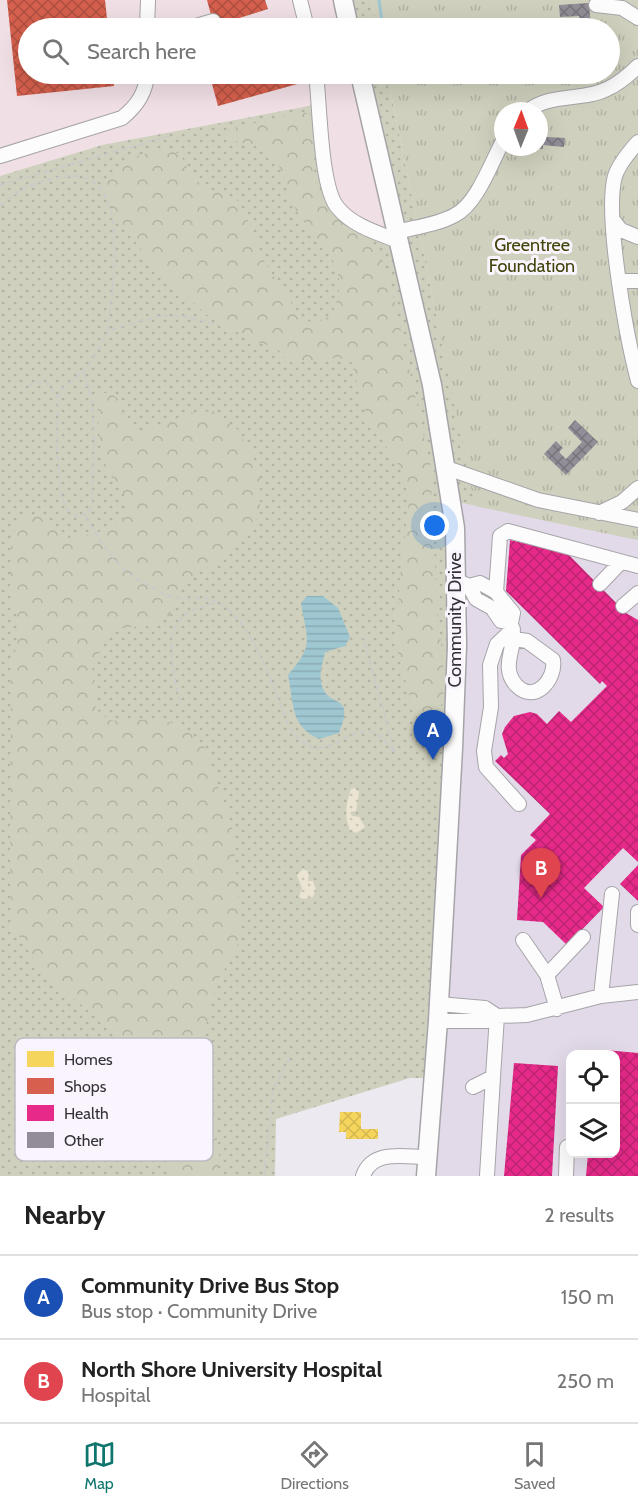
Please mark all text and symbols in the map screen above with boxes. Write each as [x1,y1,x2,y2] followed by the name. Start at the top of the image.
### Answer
[18,18,620,84] search box
[39,35,72,68] icon: search
[87,38,196,65] text: Search here
[494,102,548,156] north arrow
[489,234,575,277] park label: Greentree Foundation
[420,511,449,540] your location
[444,552,466,688] street label: Community Drive
[414,710,452,760] pin: A
[522,848,560,898] pin: B
[15,1038,213,1161] legend
[64,1050,113,1069] text: Homes
[566,1050,620,1158] map controls
[566,1050,620,1104] button: locate
[64,1077,107,1096] text: Shops
[64,1104,109,1123] text: Health
[566,1104,620,1158] button: layers
[64,1131,105,1150] text: Other
[24,1199,105,1231] text: Nearby
[544,1203,614,1227] text: 2 results
[81,1272,339,1299] text: Community Drive Bus Stop
[37,1285,50,1309] text: A
[561,1285,614,1309] text: 150 m
[81,1299,317,1323] text: Bus stop · Community Drive
[81,1356,382,1383] text: North Shore University Hospital
[37,1369,50,1393] text: B
[557,1369,614,1393] text: 250 m
[81,1383,151,1407] text: Hospital
[83,1438,116,1493] tab: Map
[281,1438,349,1493] tab: Directions
[514,1438,555,1493] tab: Saved

